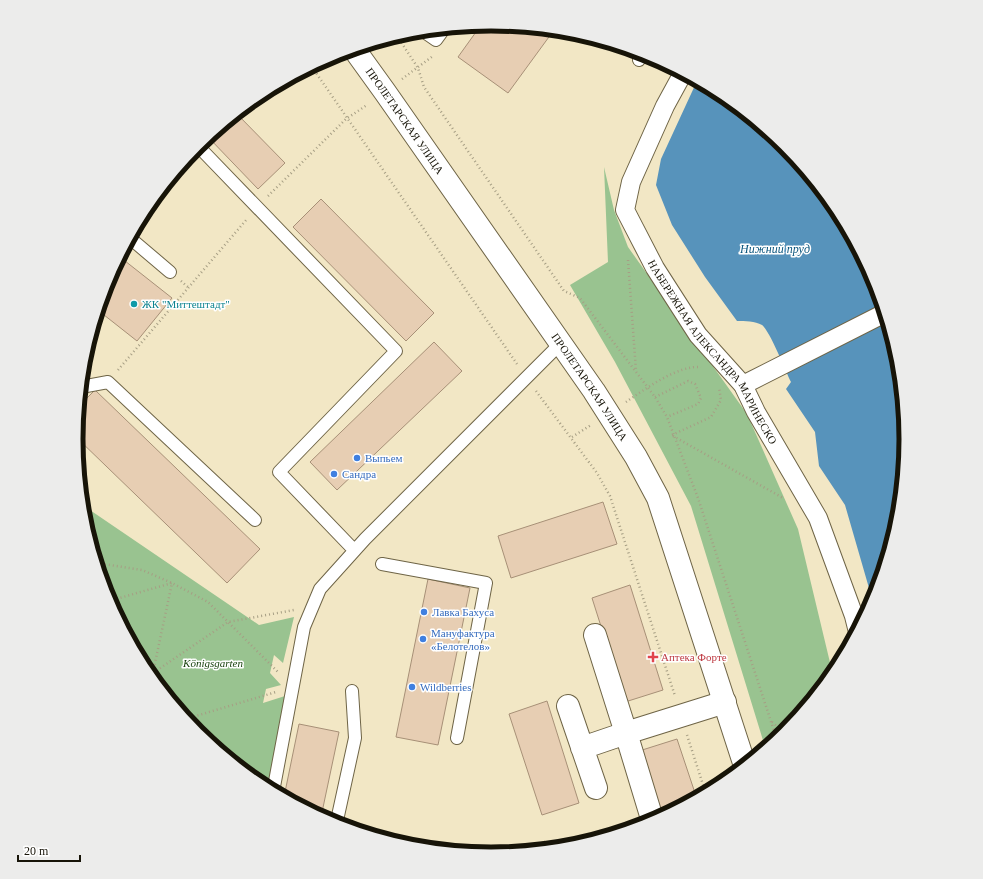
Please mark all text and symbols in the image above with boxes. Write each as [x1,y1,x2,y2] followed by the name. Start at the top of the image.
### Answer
[364,65,446,176] street label: ПРОЛЕТАРСКАЯ УЛИЦА
[739,242,810,256] water label: Нижний пруд
[646,258,779,446] street label: НАБЕРЕЖНАЯ АЛЕКСАНДРА МАРИНЕСКО
[142,298,230,310] place label: ЖК "Миттештадт"
[129,299,139,309] marker: ЖК "Миттештадт"
[549,331,630,443] street label: ПРОЛЕТАРСКАЯ УЛИЦА
[365,452,403,464] place label: Выпьем
[352,453,362,463] marker: Выпьем
[342,468,376,480] place label: Сандра
[329,469,339,479] marker: Сандра
[432,606,494,618] place label: Лавка Бахуса
[419,607,429,617] marker: Лавка Бахуса
[431,627,495,652] place label: Мануфактура «Белотелов»
[418,634,428,644] marker: Мануфактура «Белотелов»
[661,651,727,663] place label: Аптека Форте
[648,652,658,662] marker: Аптека Форте
[182,657,243,669] park label: Königsgarten
[420,681,471,693] place label: Wildberries
[407,682,417,692] marker: Wildberries
[18,837,80,863] scale bar
[24,844,49,858] text: 20 m

